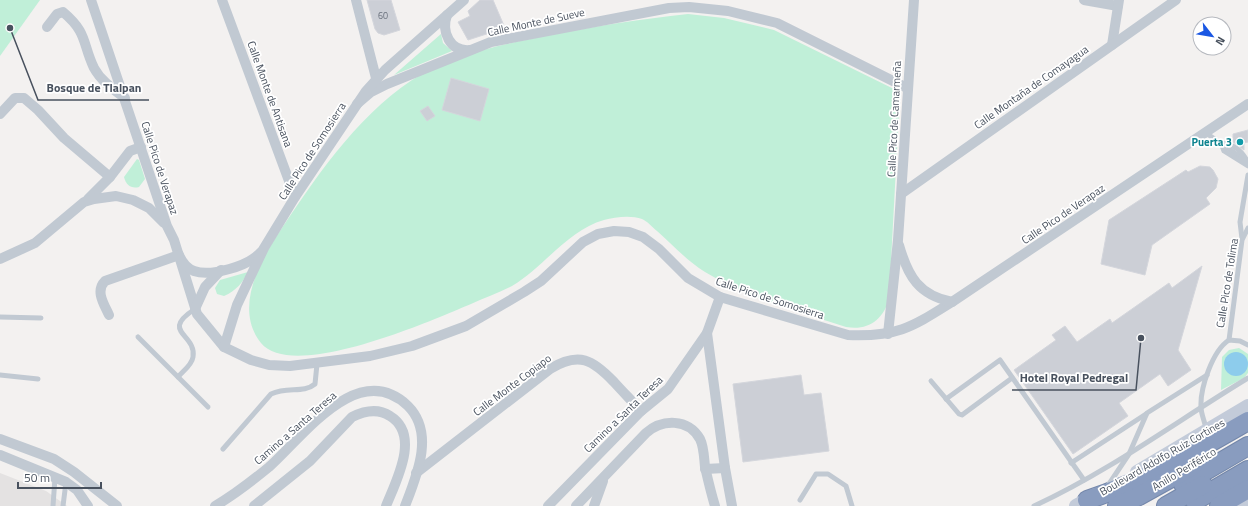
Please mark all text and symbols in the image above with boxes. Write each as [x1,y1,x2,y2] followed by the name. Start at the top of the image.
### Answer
[486,4,587,40] street label: Calle Monte de Sueve
[378,9,388,22] house number: 60
[1192,16,1232,56] north arrow
[1212,34,1229,49] text: N
[243,39,297,150] street label: Calle Monte de Antisana
[971,41,1092,133] street label: Calle Montaña de Comayagua
[883,60,905,178] street label: Calle Pico de Camarmeña
[38,76,149,100] callout: Bosque de Tlalpan
[47,78,141,97] text: Bosque de Tlalpan
[274,99,350,203] street label: Calle Pico de Somosierra
[137,119,183,217] street label: Calle Pico de Verapaz
[1192,134,1232,150] place label: Puerta 3
[1235,137,1245,147] marker: Puerta 3
[1018,180,1108,248] street label: Calle Pico de Verapaz
[1212,237,1242,329] street label: Calle Pico de Tolima
[714,273,827,323] street label: Calle Pico de Somosierra
[470,350,555,420] street label: Calle Monte Copiapo
[1012,366,1136,390] callout: Hotel Royal Pedregal
[1020,368,1128,387] text: Hotel Royal Pedregal
[580,372,666,456] street label: Camino a Santa Teresa
[250,387,340,468] street label: Camino a Santa Teresa
[1096,415,1228,499] street label: Boulevard Adolfo Ruiz Cortines
[1149,443,1219,494] street label: Anillo Periférico
[18,464,101,490] scale bar
[24,468,50,487] text: 50 m

